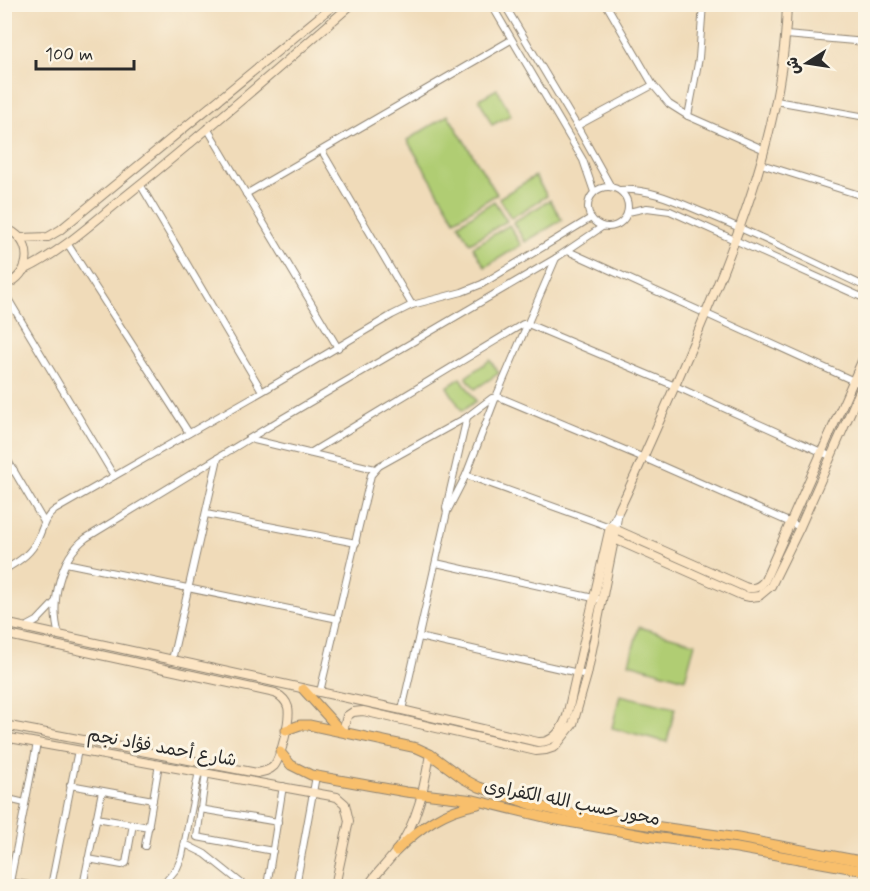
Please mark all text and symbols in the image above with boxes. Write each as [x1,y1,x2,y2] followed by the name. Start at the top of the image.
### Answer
[36,33,134,71] scale bar
[777,33,837,93] north arrow
[45,43,93,67] text: 100 m
[782,55,806,77] text: ش
[85,723,238,774] street label: شارع أحمد فؤاد نجم
[482,774,662,832] street label: محور حسب الله الكفراوى

